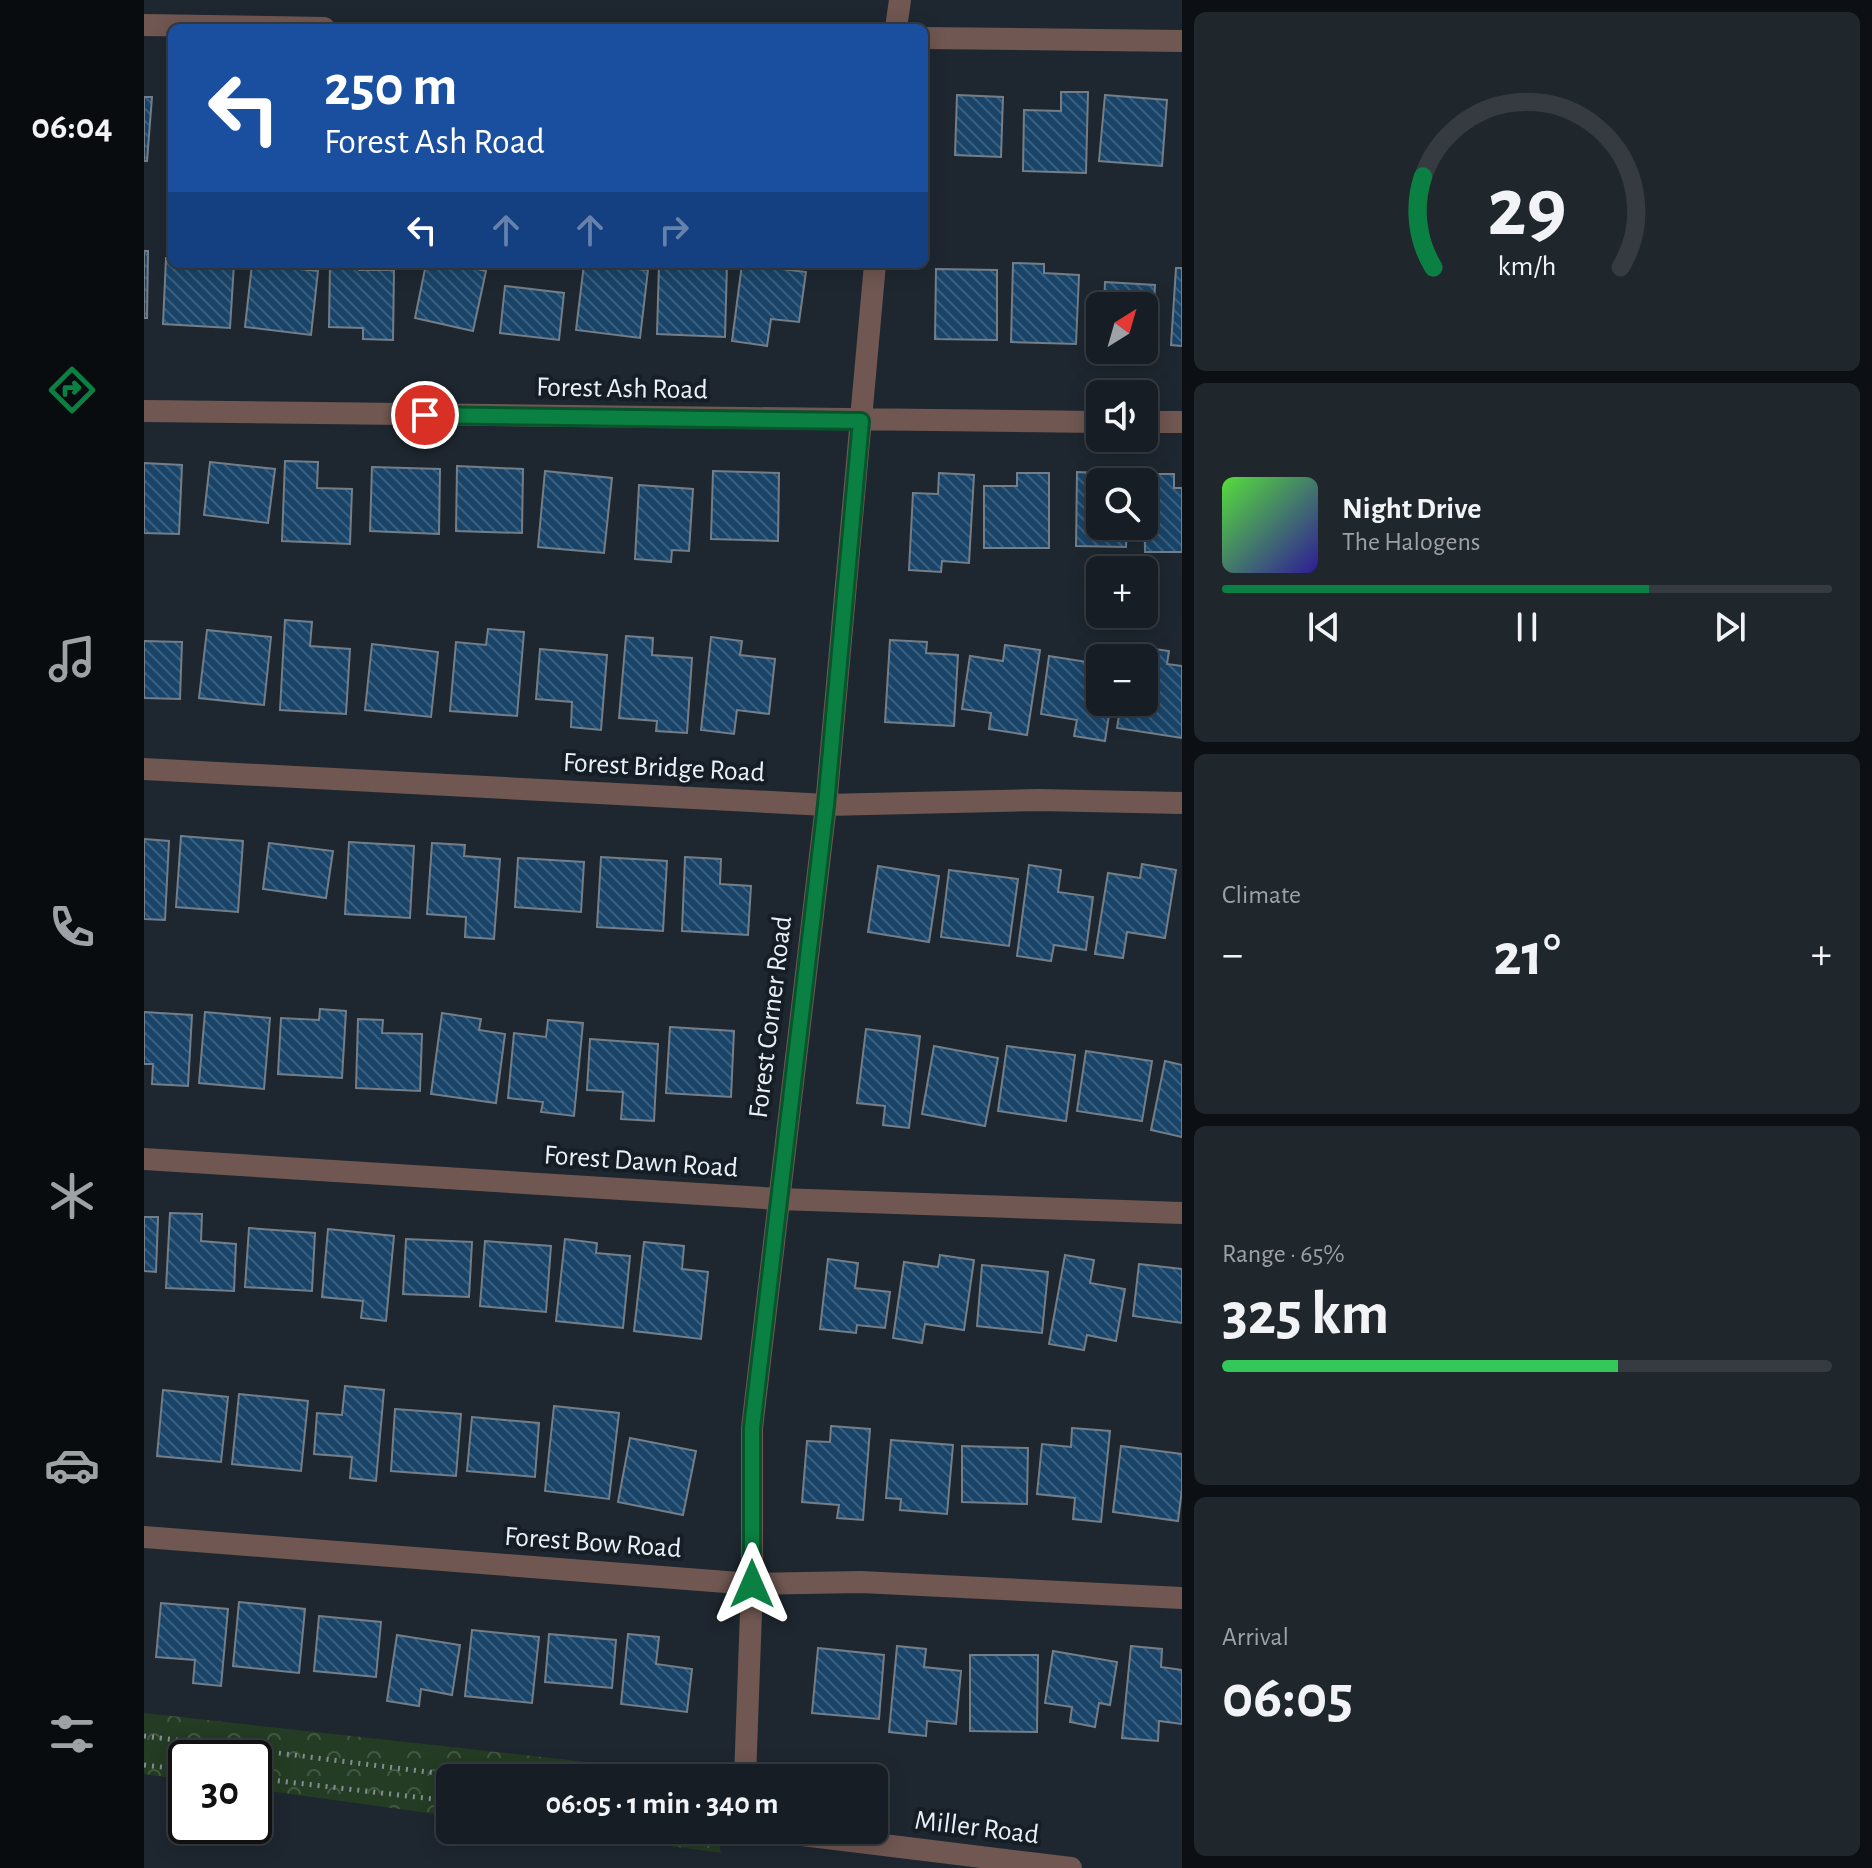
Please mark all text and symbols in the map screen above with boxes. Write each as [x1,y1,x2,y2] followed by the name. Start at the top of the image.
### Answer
[192,56,296,160] icon: left
[324,59,457,115] text: 250 m
[31,109,113,145] text: 06:04
[324,124,545,160] text: Forest Ash Road
[1487,166,1567,250] text: 29
[400,208,444,252] icon: left
[484,208,528,252] icon: ahead
[568,208,612,252] icon: ahead
[652,208,696,252] icon: right
[1498,252,1556,281] text: km/h
[1086,292,1158,364] north arrow
[1086,292,1158,716] map controls
[44,362,100,418] icon: directions
[536,374,708,404] street label: Forest Ash Road
[1086,380,1158,452] button: sound
[391,381,459,449] pin
[403,393,447,437] icon: arrive
[1086,468,1158,540] button: search
[1342,494,1481,524] text: Night Drive
[1342,529,1480,555] text: The Halogens
[1086,556,1158,628] button: +
[1302,605,1346,649] icon: previous
[1505,605,1549,649] icon: pause
[1708,605,1752,649] icon: next
[44,631,100,687] icon: music
[1086,644,1158,716] button: −
[562,749,766,787] street label: Forest Bridge Road
[1222,882,1301,908] text: Climate
[44,899,100,955] icon: phone
[745,914,797,1120] street label: Forest Corner Road
[1493,926,1561,986] text: 21°
[1222,933,1243,977] text: −
[1811,933,1832,977] text: +
[543,1141,739,1183] street label: Forest Dawn Road
[44,1168,100,1224] icon: climate
[1222,1241,1345,1267] text: Range · 65%
[1222,1285,1389,1345] text: 325 km
[44,1437,100,1493] icon: car
[503,1523,682,1563] street label: Forest Bow Road
[710,1542,794,1626] position arrow
[1222,1624,1289,1650] text: Arrival
[1222,1668,1353,1728] text: 06:05
[44,1706,100,1762] icon: filters
[168,1740,272,1844] speed limit sign: 30
[545,1789,779,1819] text: 06:05 · 1 min · 340 m
[913,1806,1040,1849] street label: Miller Road

